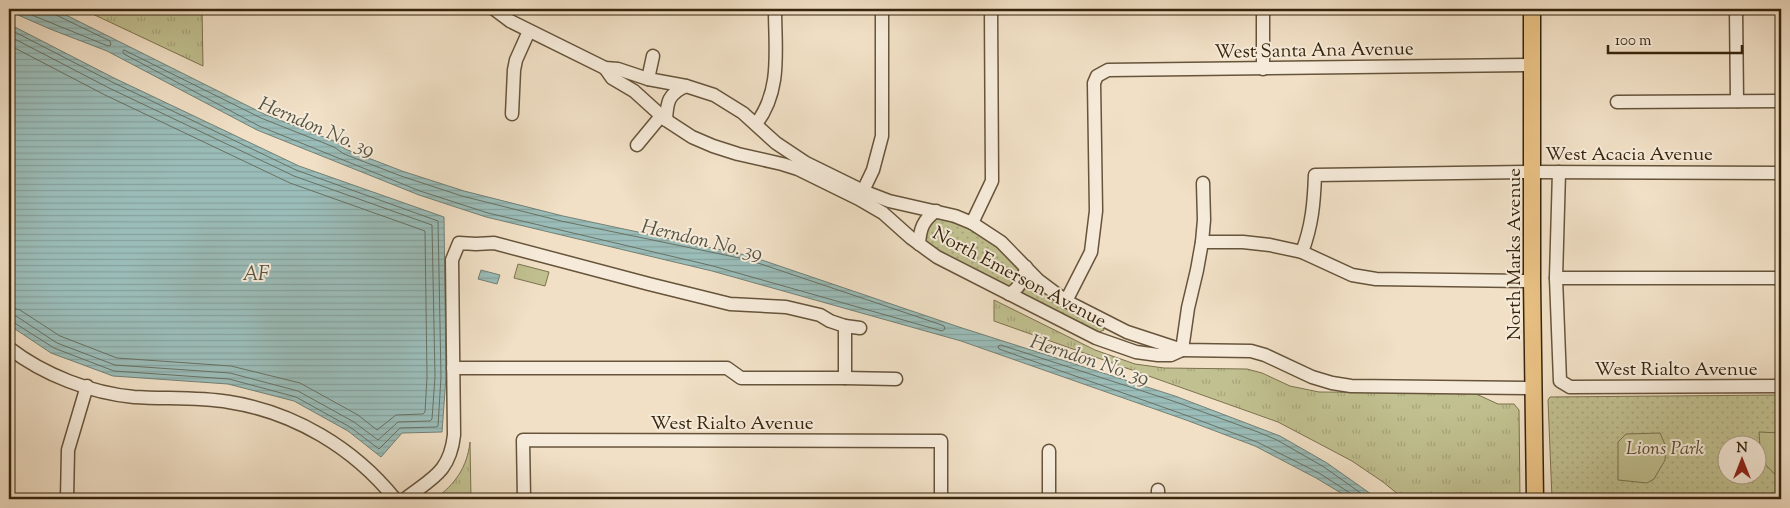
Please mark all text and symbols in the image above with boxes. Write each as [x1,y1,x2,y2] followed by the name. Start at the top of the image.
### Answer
[1608,22,1741,54] scale bar
[1615,31,1652,52] text: 100 m
[1214,36,1414,67] street label: West Santa Ana Avenue
[253,91,379,166] water label: Herndon No. 39
[1545,142,1713,169] street label: West Acacia Avenue
[1502,168,1529,340] street label: North Marks Avenue
[638,213,765,269] water label: Herndon No. 39
[927,221,1111,336] street label: North Emerson Avenue
[242,261,270,290] water label: AF
[1026,328,1153,394] water label: Herndon No. 39
[1594,357,1758,384] street label: West Rialto Avenue
[650,411,814,438] street label: West Rialto Avenue
[1626,436,1705,463] park label: Lions Park
[1718,436,1768,486] north arrow
[1736,439,1748,459] text: N

